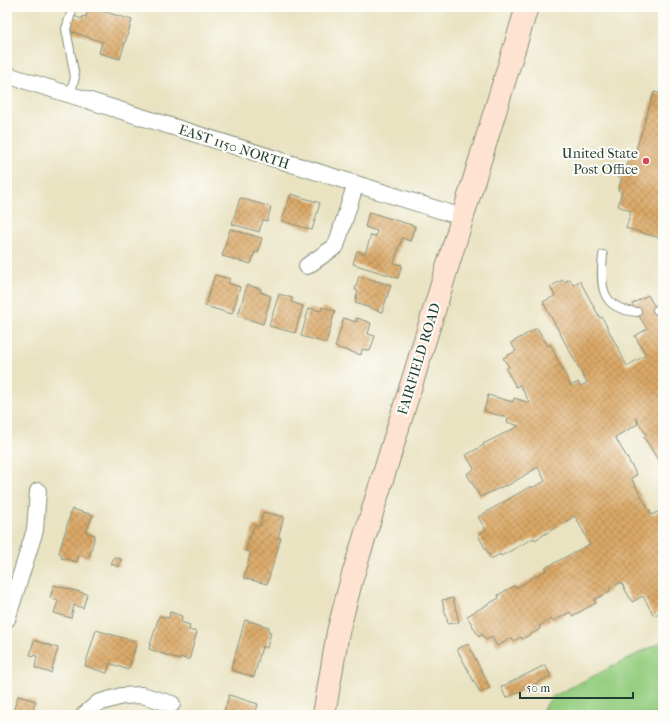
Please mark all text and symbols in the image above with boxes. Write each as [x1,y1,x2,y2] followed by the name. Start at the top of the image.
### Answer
[176,121,292,173] street label: EAST 1150 NORTH
[562,145,638,178] place label: United State Post Office
[641,156,651,166] marker: United State Post Office
[394,301,444,417] street label: FAIRFIELD ROAD
[520,674,633,700] scale bar
[526,681,550,695] text: 50 m

